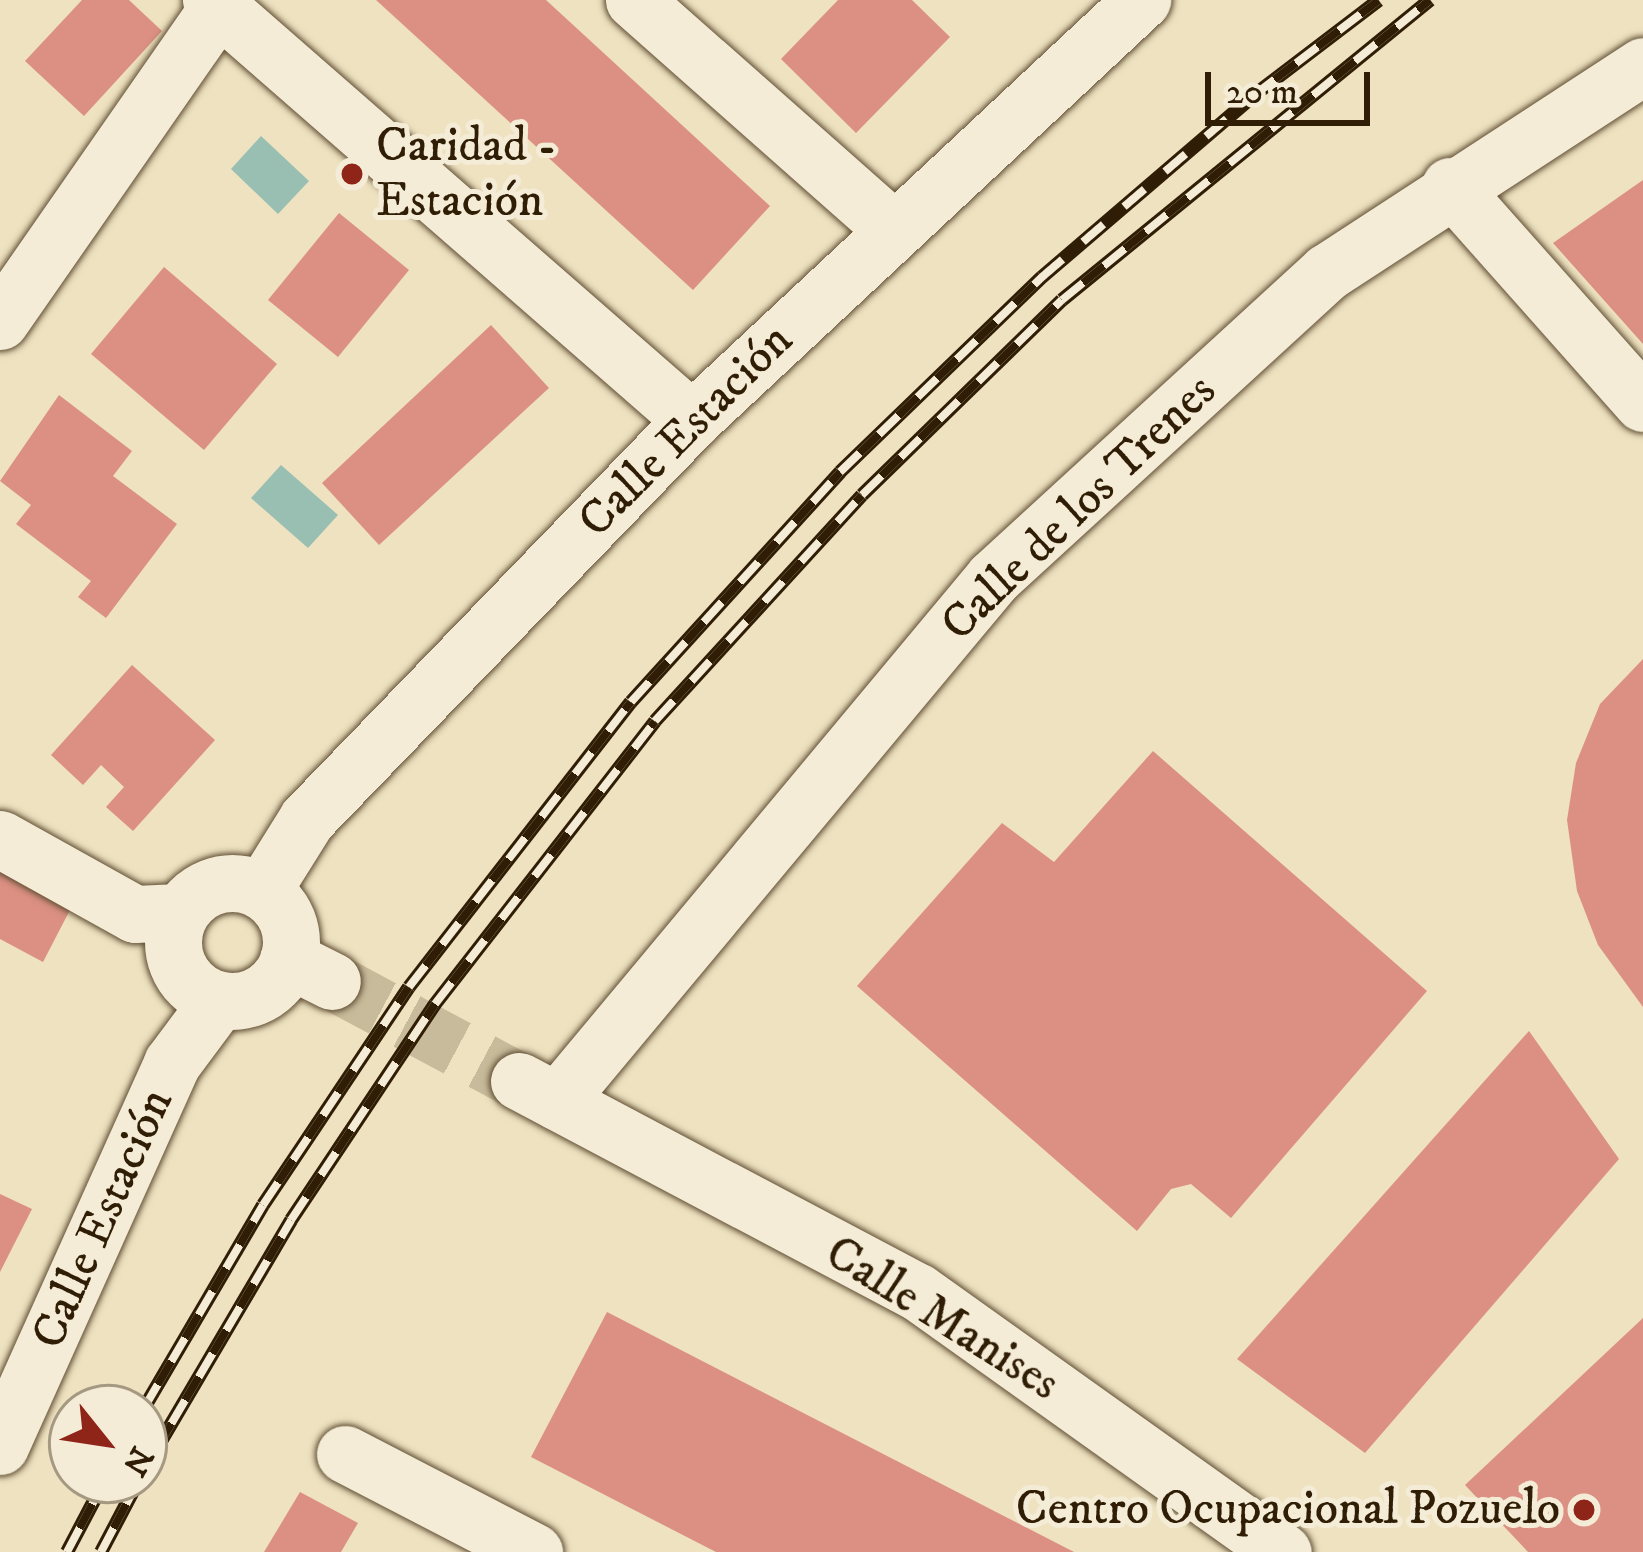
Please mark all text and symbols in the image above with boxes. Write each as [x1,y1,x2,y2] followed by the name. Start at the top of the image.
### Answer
[1211,48,1376,122] scale bar
[1226,70,1298,115] text: 20 m
[376,117,557,230] place label: Caridad - Estación
[339,161,365,187] marker: Caridad - Estación
[567,312,805,550] street label: Calle Estación
[930,363,1228,653] street label: Calle de los Trenes
[20,1080,186,1358] street label: Calle Estación
[814,1224,1070,1414] street label: Calle Manises
[48,1384,168,1504] north arrow
[112,1439,162,1483] text: N
[1016,1481,1560,1539] place label: Centro Ocupacional Pozuelo
[1571,1497,1597,1523] marker: Centro Ocupacional Pozuelo

